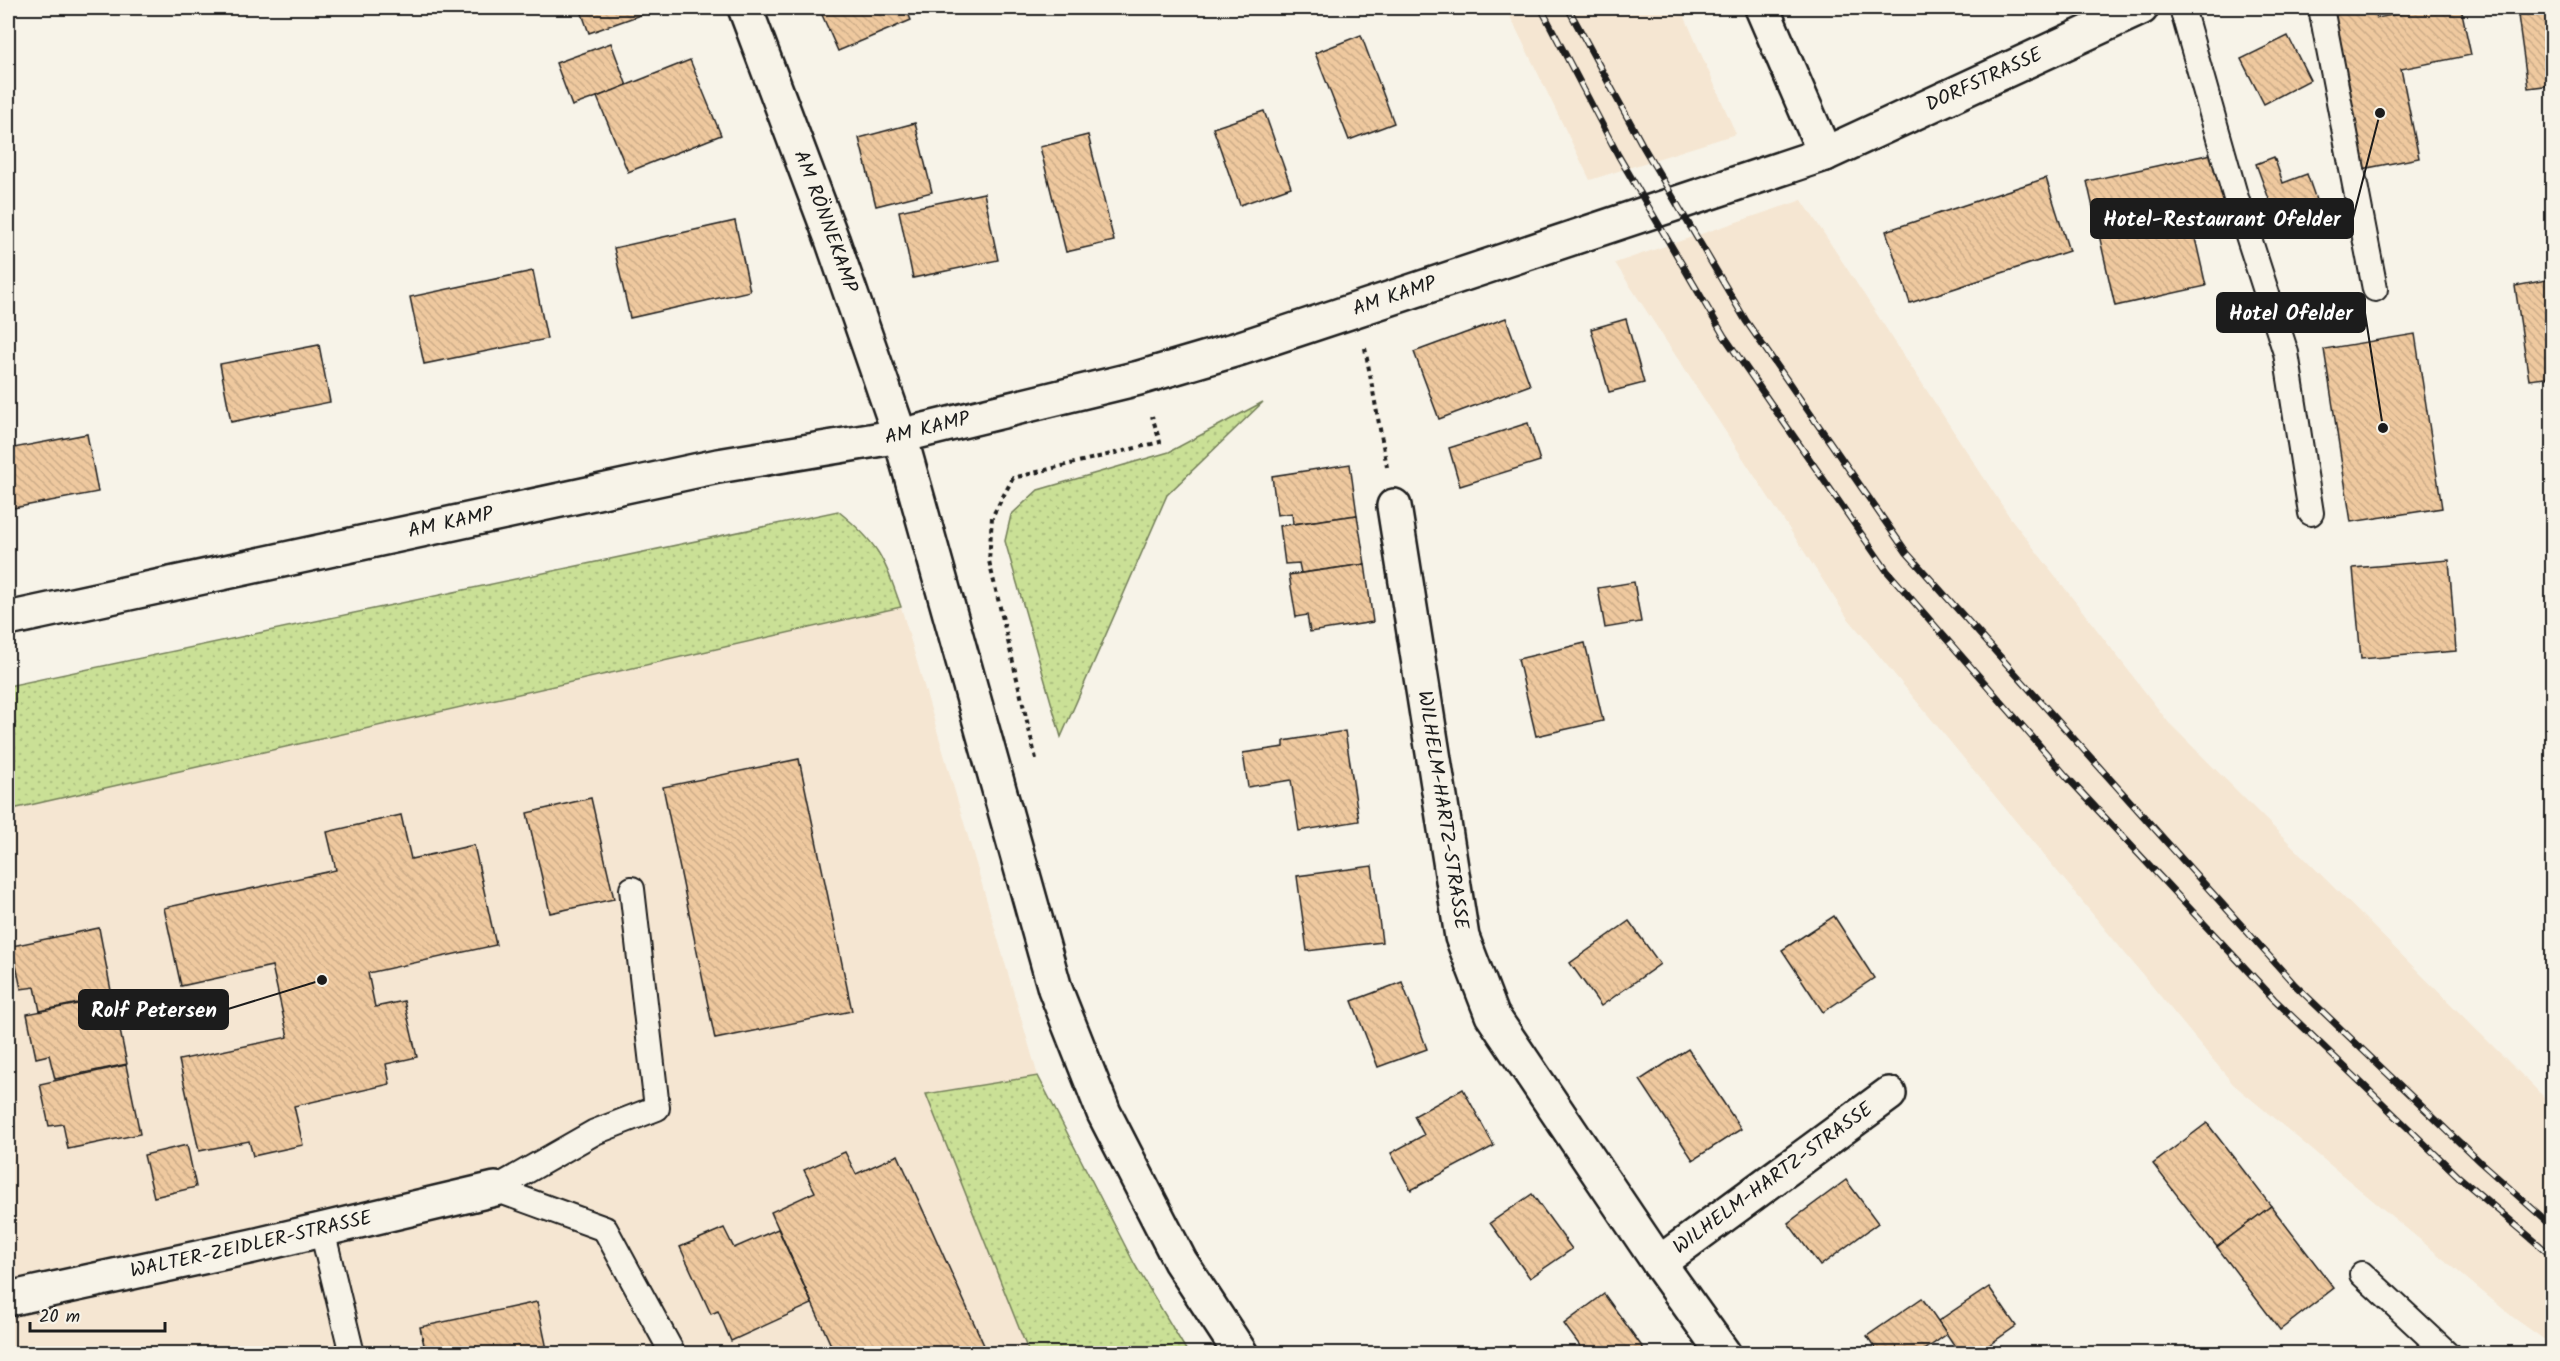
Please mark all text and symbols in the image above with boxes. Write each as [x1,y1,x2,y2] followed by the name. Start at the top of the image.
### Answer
[1921,39,2049,121] street label: DORFSTRASSE
[784,146,866,298] street label: AM RÖNNEKAMP
[2091,199,2353,238] callout: Hotel-Restaurant Ofelder
[2103,204,2342,237] text: Hotel-Restaurant Ofelder
[1349,268,1442,326] street label: AM KAMP
[2217,293,2365,332] callout: Hotel Ofelder
[2229,298,2354,331] text: Hotel Ofelder
[883,403,974,454] street label: AM KAMP
[405,499,498,548] street label: AM KAMP
[1407,688,1477,933] street label: WILHELM-HARTZ-STRASSE
[79,990,228,1029] callout: Rolf Petersen
[91,995,217,1028] text: Rolf Petersen
[1667,1094,1881,1263] street label: WILHELM-HARTZ-STRASSE
[127,1202,376,1288] street label: WALTER-ZEIDLER-STRASSE
[30,1295,165,1333] scale bar
[39,1303,80,1332] text: 20 m

